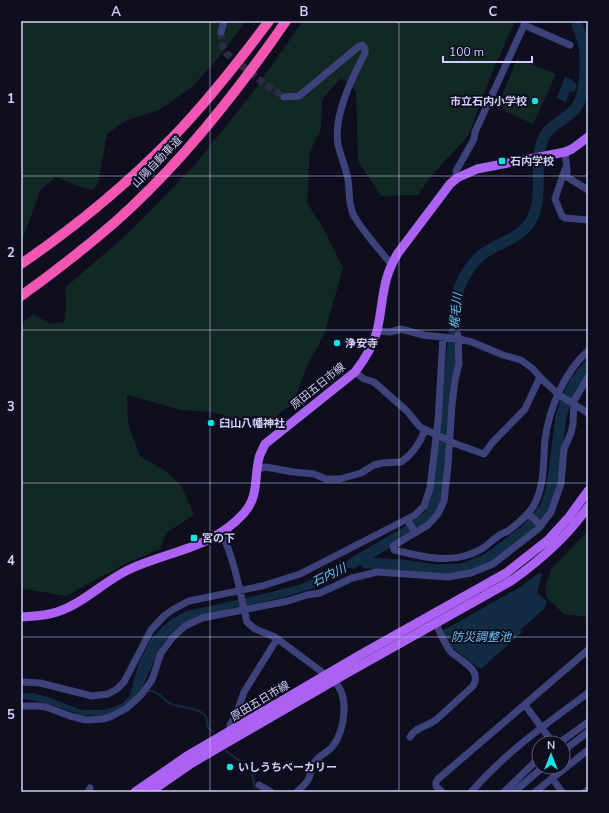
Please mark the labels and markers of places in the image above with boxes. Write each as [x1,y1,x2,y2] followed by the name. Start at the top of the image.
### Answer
[450,94,527,109] place label: 市立石内小学校
[530,96,540,106] marker: 市立石内小学校
[510,154,554,169] place label: 石内学校
[497,156,507,166] marker: 石内学校
[345,336,378,351] place label: 浄安寺
[332,338,342,348] marker: 浄安寺
[219,416,285,431] place label: 臼山八幡神社
[206,418,216,428] marker: 臼山八幡神社
[202,531,235,546] place label: 宮の下
[189,533,199,543] marker: 宮の下
[238,760,337,775] place label: いしうちベーカリー
[225,762,235,772] marker: いしうちベーカリー

